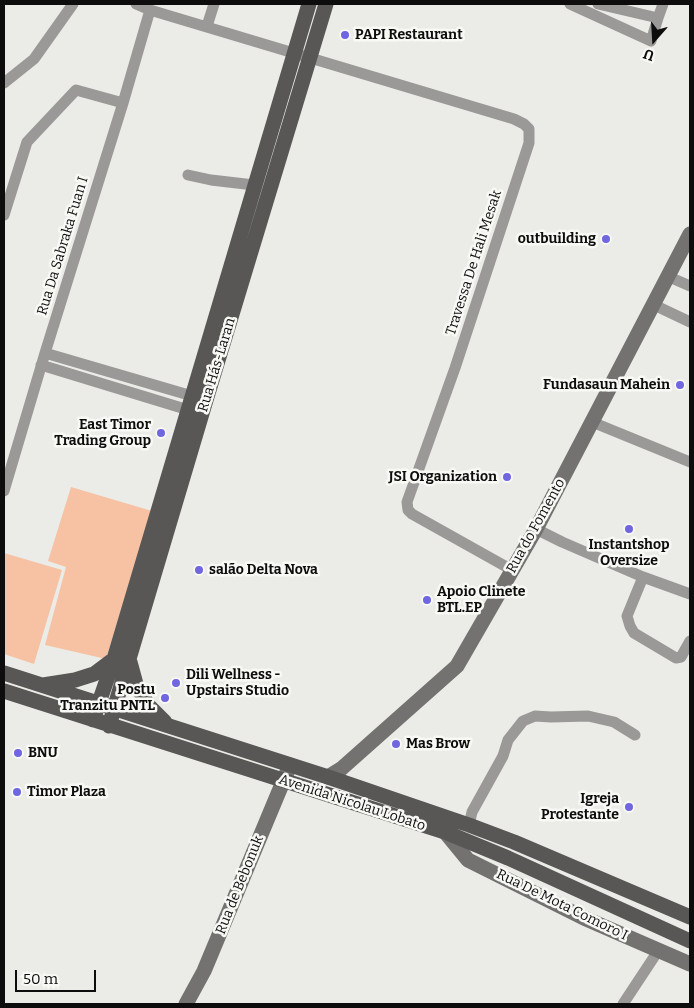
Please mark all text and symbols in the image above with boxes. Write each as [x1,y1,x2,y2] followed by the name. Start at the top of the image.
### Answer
[629,15,679,65] north arrow
[355,27,463,43] place label: PAPI Restaurant
[339,29,351,41] marker: PAPI Restaurant
[641,45,657,64] text: U
[34,175,92,317] street label: Rua Da Sabraka Fuan I
[443,188,505,338] street label: Travessa De Hali Mesak
[518,231,596,247] place label: outbuilding
[600,233,612,245] marker: outbuilding
[195,316,239,414] street label: Rua Hás-Laran
[543,377,670,393] place label: Fundasaun Mahein
[674,379,686,391] marker: Fundasaun Mahein
[54,417,151,450] place label: East Timor Trading Group
[155,427,167,439] marker: East Timor Trading Group
[389,469,497,485] place label: JSI Organization
[501,471,513,483] marker: JSI Organization
[503,476,569,576] street label: Rua do Fomento
[623,523,635,535] marker: Instantshop Oversize
[589,537,669,570] place label: Instantshop Oversize
[209,562,318,578] place label: salão Delta Nova
[193,564,205,576] marker: salão Delta Nova
[437,584,526,616] place label: Apoio Clinete BTL.EP
[421,594,433,606] marker: Apoio Clinete BTL.EP
[186,667,289,700] place label: Dili Wellness - Upstairs Studio
[170,677,182,689] marker: Dili Wellness - Upstairs Studio
[60,682,155,714] place label: Postu Tranzitu PNTL
[159,692,171,704] marker: Postu Tranzitu PNTL
[406,736,470,752] place label: Mas Brow
[390,738,402,750] marker: Mas Brow
[28,745,58,761] place label: BNU
[12,747,24,759] marker: BNU
[277,771,427,835] street label: Avenida Nicolau Lobato
[27,784,106,800] place label: Timor Plaza
[11,786,23,798] marker: Timor Plaza
[541,791,619,824] place label: Igreja Protestante
[623,801,635,813] marker: Igreja Protestante
[213,833,267,937] street label: Rua de Bebonuk
[494,866,630,944] street label: Rua De Mota Comoro I
[18,960,99,992] scale bar
[23,970,58,988] text: 50 m

